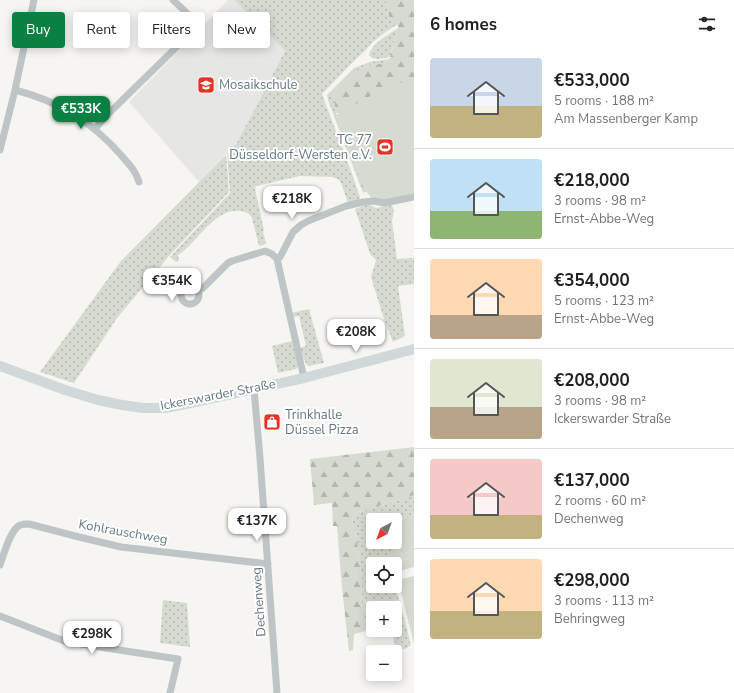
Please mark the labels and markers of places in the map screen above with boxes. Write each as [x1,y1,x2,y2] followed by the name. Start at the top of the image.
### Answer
[196,75,216,95] school or university icon: Mosaikschule
[219,76,298,94] place label: Mosaikschule
[53,96,109,130] pin: €533K
[229,131,372,164] place label: TC 77 Düsseldorf-Wersten e.V.
[375,137,395,157] sports icon: TC 77 Düsseldorf-Wersten e.V.
[264,186,320,220] pin: €218K
[144,268,200,302] pin: €354K
[328,319,384,353] pin: €208K
[285,406,359,439] place label: Trinkhalle Düssel Pizza
[262,412,282,432] shop icon: Trinkhalle Düssel Pizza
[229,508,285,542] pin: €137K
[64,621,120,655] pin: €298K

